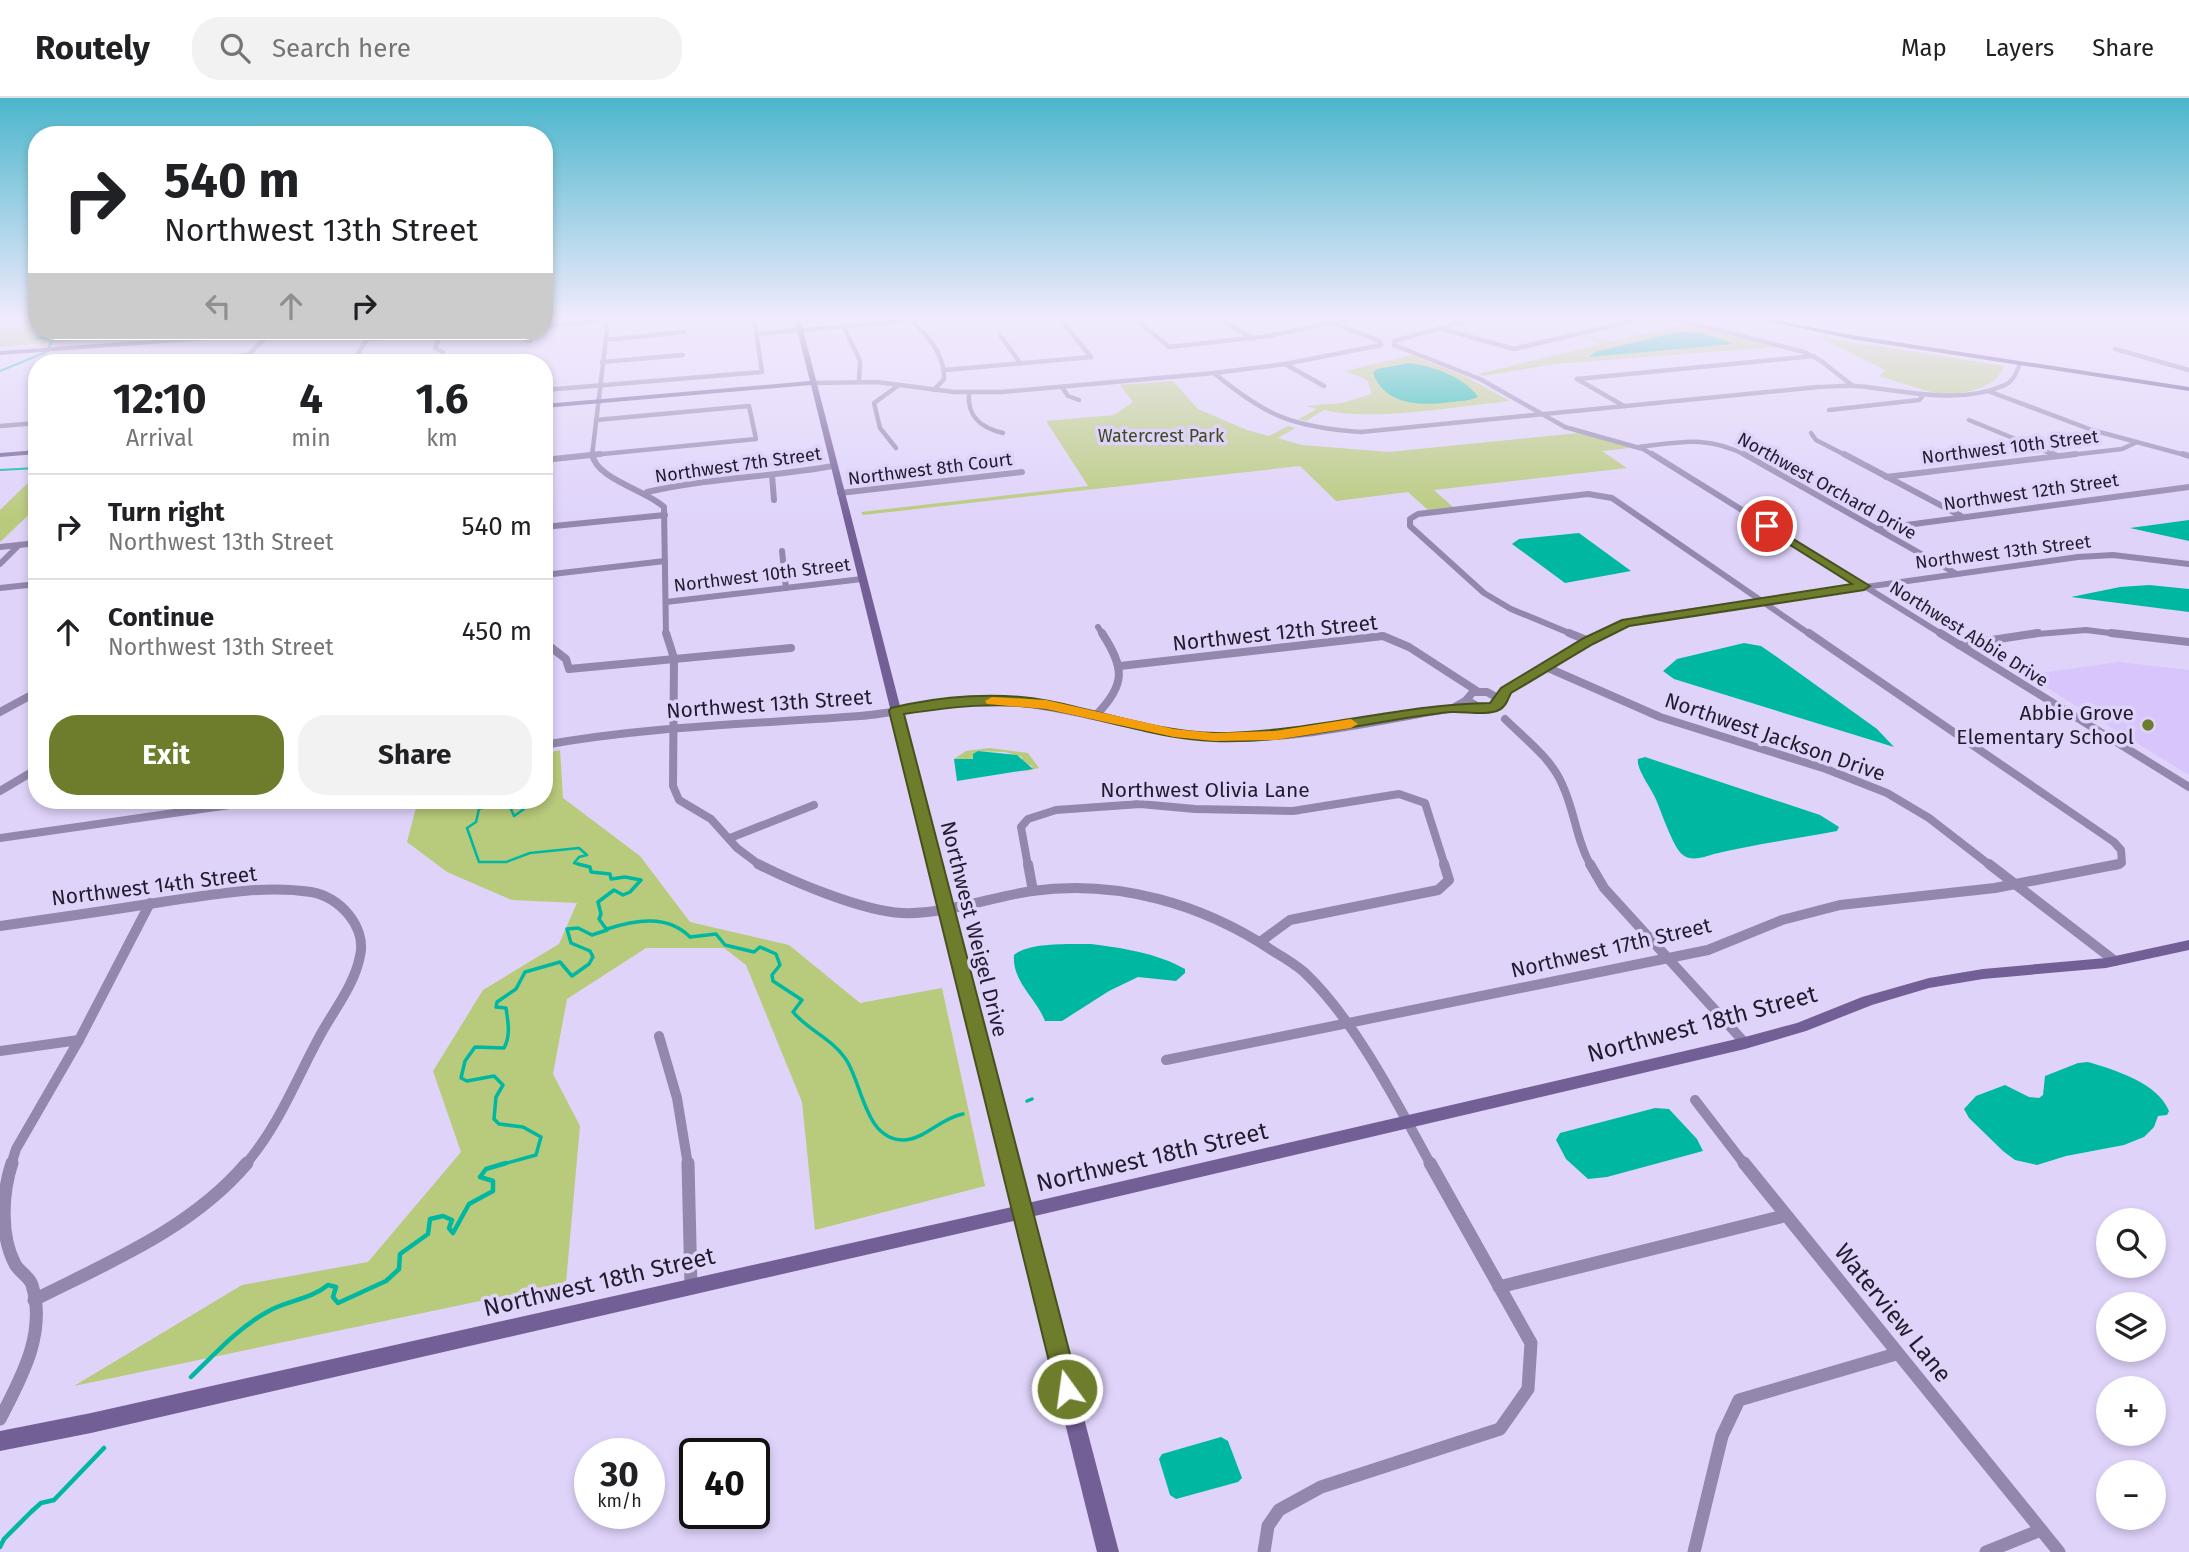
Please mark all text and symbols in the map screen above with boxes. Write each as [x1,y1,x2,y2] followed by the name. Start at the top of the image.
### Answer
[192,17,682,80] search box
[35,28,150,68] text: Routely
[216,29,254,67] icon: search
[272,33,411,64] text: Search here
[1901,34,1947,62] text: Map
[1985,34,2054,62] text: Layers
[2092,34,2154,62] text: Share
[164,151,300,210] text: 540 m
[49,154,140,245] icon: right
[164,211,478,249] text: Northwest 13th Street
[199,287,237,325] icon: left
[272,287,310,325] icon: ahead
[345,287,383,325] icon: right
[113,374,207,424] text: 12:10
[299,374,323,424] text: 4
[415,374,468,424] text: 1.6
[126,424,193,452] text: Arrival
[291,424,331,452] text: min
[426,424,458,452] text: km
[1098,425,1225,447] park label: Watercrest Park
[1920,425,2100,469] street label: Northwest 10th Street
[1734,428,1920,544] street label: Northwest Orchard Drive
[653,442,823,488] street label: Northwest 7th Street
[847,448,1014,490] street label: Northwest 8th Court
[1942,469,2120,515] street label: Northwest 12th Street
[1737,496,1797,556] pin
[108,497,225,528] text: Turn right
[1748,507,1786,545] icon: arrive
[49,508,87,546] icon: right
[461,511,532,542] text: 540 m
[108,528,334,556] text: Northwest 13th Street
[1914,530,2092,574] street label: Northwest 13th Street
[672,553,852,597] street label: Northwest 10th Street
[1886,576,2052,692] street label: Northwest Abbie Drive
[108,602,214,633] text: Continue
[1171,609,1379,657] street label: Northwest 12th Street
[49,613,87,651] icon: ahead
[462,616,532,647] text: 450 m
[108,633,334,661] text: Northwest 13th Street
[665,684,873,724] street label: Northwest 13th Street
[1661,687,1889,787] street label: Northwest Jackson Drive
[1956,700,2134,750] place label: Abbie Grove Elementary School
[49,715,284,795] button: Exit
[298,715,532,795] button: Share
[2140,717,2156,733] marker: Abbie Grove Elementary School
[1100,777,1310,803] street label: Northwest Olivia Lane
[935,818,1013,1040] street label: Northwest Weigel Drive
[50,860,259,912] street label: Northwest 14th Street
[1508,912,1714,984] street label: Northwest 17th Street
[1584,980,1820,1068] street label: Northwest 18th Street
[1034,1117,1271,1197] street label: Northwest 18th Street
[2096,1208,2166,1530] map controls
[2096,1208,2166,1278] button: search
[1829,1238,1957,1388] street label: Waterview Lane
[481,1242,718,1322] street label: Northwest 18th Street
[2096,1292,2166,1362] button: layers
[1030,1352,1104,1426] position arrow
[2096,1376,2166,1446] button: +
[679,1438,770,1529] speed limit sign: 40
[600,1453,639,1495] text: 30
[2096,1460,2166,1530] button: −
[597,1490,642,1512] text: km/h

